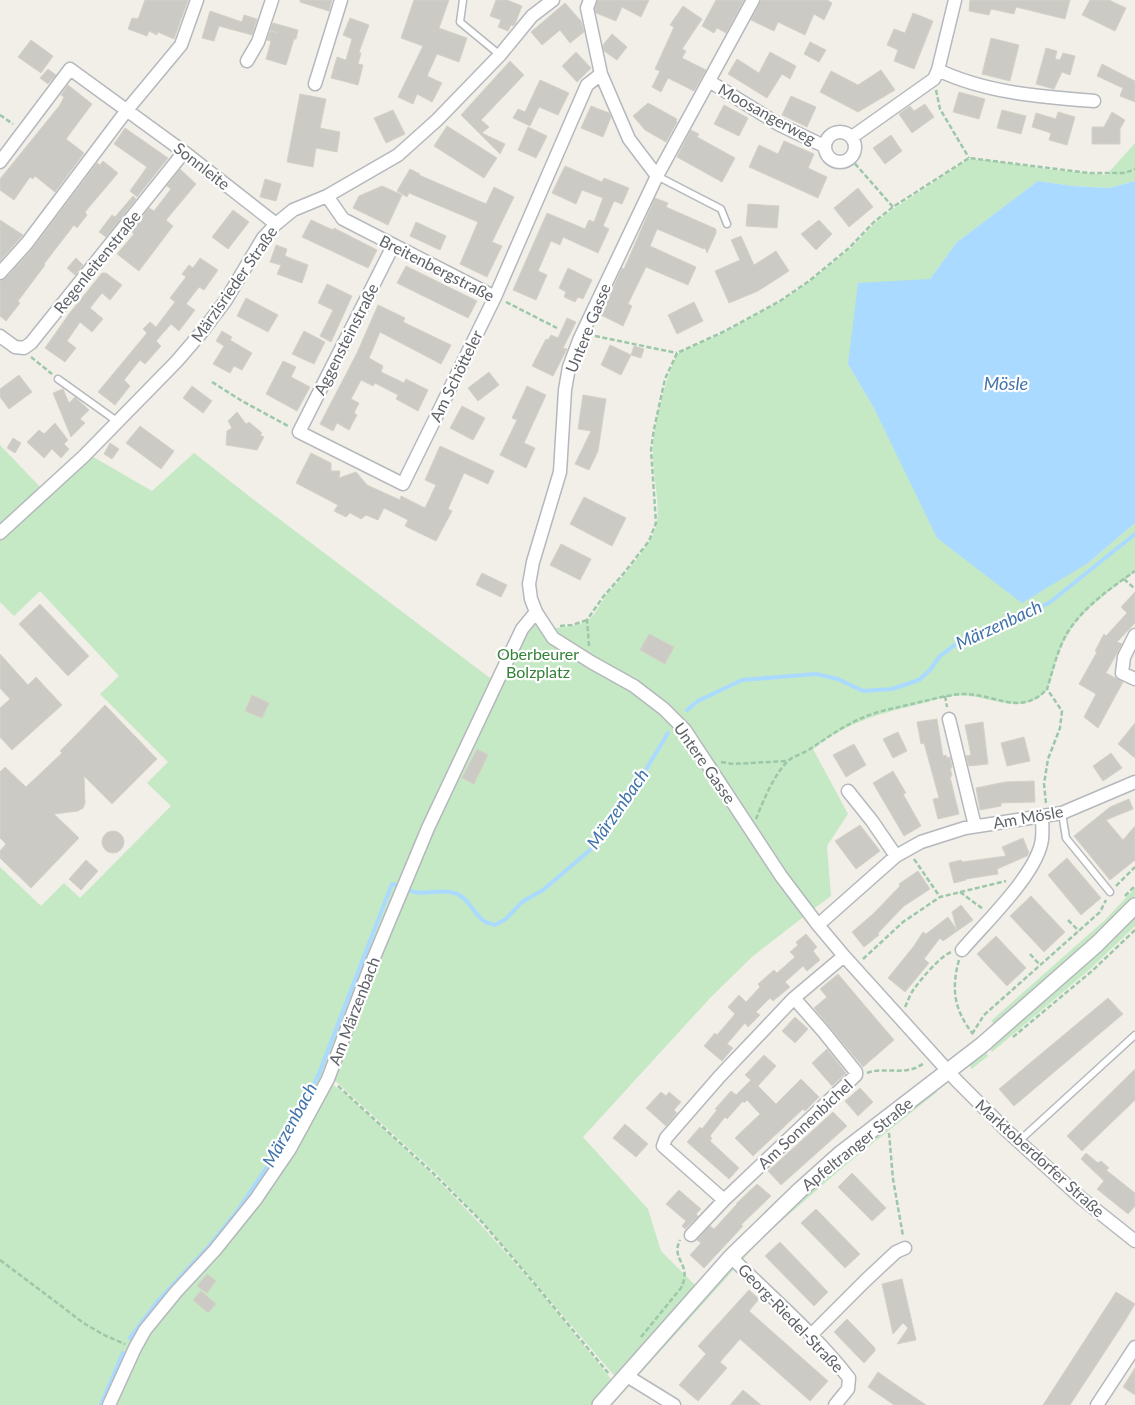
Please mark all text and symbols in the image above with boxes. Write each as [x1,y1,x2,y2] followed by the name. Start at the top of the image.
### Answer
[715,79,819,148] street label: Moosangerweg
[171,138,234,193] street label: Sonnleite
[49,206,144,317] street label: Regenleitenstraße
[187,222,281,345] street label: Märzisrieder Straße
[377,230,498,305] street label: Breitenbergstraße
[309,280,382,398] street label: Aggensteinstraße
[561,280,614,375] street label: Untere Gasse
[425,327,486,425] street label: Am Schötteler
[984,372,1028,394] water label: Mösle
[952,595,1045,654] water label: Märzenbach
[497,644,579,681] park label: Oberbeurer Bolzplatz
[671,719,740,807] street label: Untere Gasse
[582,764,653,853] water label: Märzenbach
[991,801,1064,832] street label: Am Mösle
[324,954,383,1068] street label: Am Märzenbach
[753,1075,856,1172] street label: Am Sonnenbichel
[257,1079,321,1170] water label: Märzenbach
[797,1093,916,1194] street label: Apfeltranger Straße
[972,1095,1109,1221] street label: Marktoberdorfer Straße
[735,1259,848,1376] street label: Georg-Riedel-Straße

